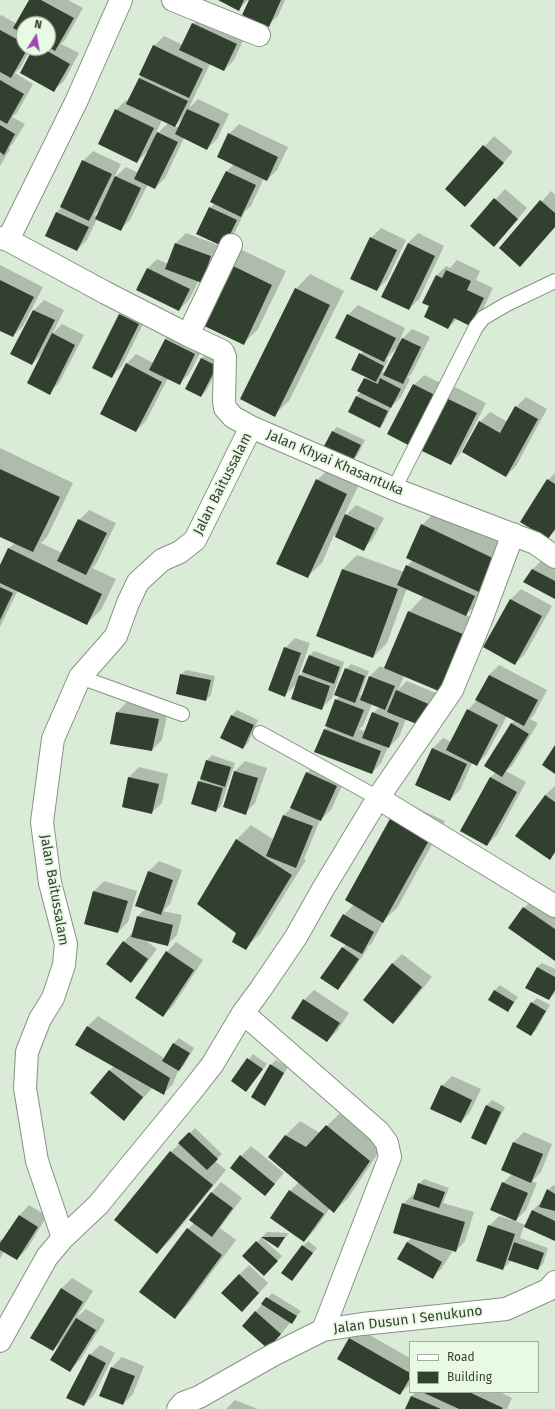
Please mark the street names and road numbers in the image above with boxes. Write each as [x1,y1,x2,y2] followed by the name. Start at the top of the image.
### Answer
[264,426,406,500] street label: Jalan Khyai Khasantuka
[190,430,256,538] street label: Jalan Baitussalam
[36,833,72,947] street label: Jalan Baitussalam
[332,1303,484,1337] street label: Jalan Dusun I Senukuno

